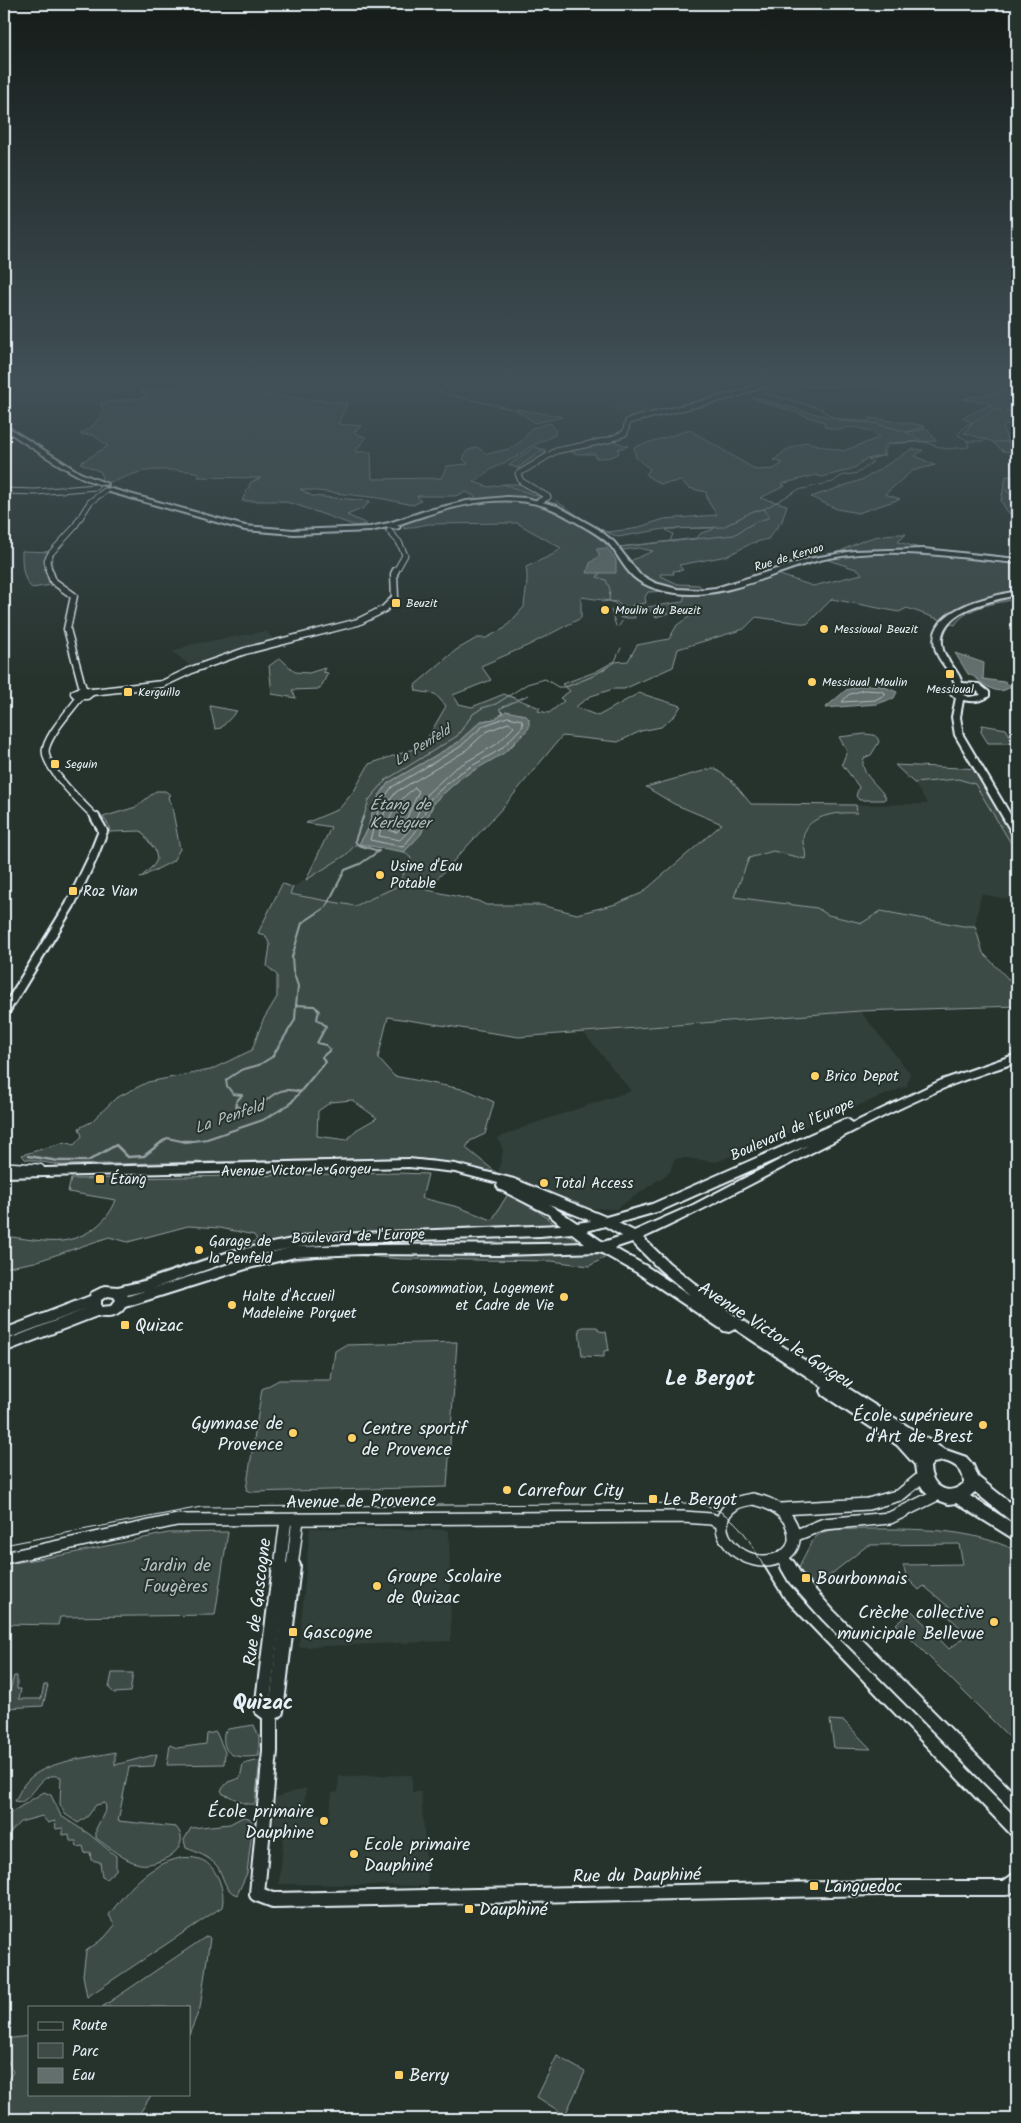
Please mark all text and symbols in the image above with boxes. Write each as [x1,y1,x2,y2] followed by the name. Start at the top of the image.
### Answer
[752,538,826,577] street label: Rue de Kervao
[406,594,438,613] place label: Beuzit
[390,597,402,609] marker: Beuzit
[615,601,701,620] place label: Moulin du Beuzit
[599,604,611,616] marker: Moulin du Beuzit
[834,620,918,639] place label: Messioual Beuzit
[818,623,830,635] marker: Messioual Beuzit
[944,668,956,680] marker: Messioual
[822,673,907,692] place label: Messioual Moulin
[806,676,818,688] marker: Messioual Moulin
[926,680,974,699] place label: Messioual
[138,683,180,702] place label: Kerguillo
[122,686,134,698] marker: Kerguillo
[390,718,458,772] water label: La Penfeld
[65,755,98,774] place label: Seguin
[49,758,61,770] marker: Seguin
[370,793,434,836] water label: Étang de Kerleguer
[390,855,462,896] place label: Usine d'Eau Potable
[374,869,386,881] marker: Usine d'Eau Potable
[83,880,138,904] place label: Roz Vian
[67,885,79,897] marker: Roz Vian
[825,1065,899,1089] place label: Brico Depot
[809,1070,821,1082] marker: Brico Depot
[727,1092,859,1168] street label: Boulevard de l'Europe
[191,1093,271,1141] water label: La Penfeld
[221,1158,371,1184] street label: Avenue Victor le Gorgeu
[110,1168,147,1192] place label: Étang
[554,1172,634,1196] place label: Total Access
[94,1173,106,1185] marker: Étang
[538,1177,550,1189] marker: Total Access
[291,1223,425,1251] street label: Boulevard de l'Europe
[209,1230,273,1271] place label: Garage de la Penfeld
[193,1244,205,1256] marker: Garage de la Penfeld
[692,1275,859,1398] street label: Avenue Victor le Gorgeu
[391,1277,554,1318] place label: Consommation, Logement et Cadre de Vie
[242,1285,357,1326] place label: Halte d'Accueil Madeleine Porquet
[558,1291,570,1303] marker: Consommation, Logement et Cadre de Vie
[226,1299,238,1311] marker: Halte d'Accueil Madeleine Porquet
[135,1312,184,1341] place label: Quizac
[119,1319,131,1331] marker: Quizac
[665,1363,755,1396] district label: Le Bergot
[853,1402,974,1452] place label: École supérieure d'Art de Brest
[191,1410,283,1460] place label: Gymnase de Provence
[362,1415,469,1465] place label: Centre sportif de Provence
[977,1419,989,1431] marker: École supérieure d'Art de Brest
[287,1427,299,1439] marker: Gymnase de Provence
[346,1432,358,1444] marker: Centre sportif de Provence
[517,1477,624,1506] place label: Carrefour City
[501,1484,513,1496] marker: Carrefour City
[663,1486,738,1515] place label: Le Bergot
[286,1487,436,1518] street label: Avenue de Provence
[647,1493,659,1505] marker: Le Bergot
[236,1537,281,1668] street label: Rue de Gascogne
[141,1552,211,1602] park label: Jardin de Fougères
[387,1563,502,1613] place label: Groupe Scolaire de Quizac
[816,1565,908,1594] place label: Bourbonnais
[800,1572,812,1584] marker: Bourbonnais
[371,1580,383,1592] marker: Groupe Scolaire de Quizac
[837,1599,984,1649] place label: Crèche collective municipale Bellevue
[988,1616,1000,1628] marker: Crèche collective municipale Bellevue
[303,1619,373,1648] place label: Gascogne
[287,1626,299,1638] marker: Gascogne
[233,1687,293,1720] district label: Quizac
[208,1798,314,1848] place label: École primaire Dauphine
[318,1815,330,1827] marker: École primaire Dauphine
[364,1831,470,1881] place label: Ecole primaire Dauphiné
[348,1848,360,1860] marker: Ecole primaire Dauphiné
[573,1861,702,1892] street label: Rue du Dauphiné
[824,1873,902,1902] place label: Languedoc
[808,1880,820,1892] marker: Languedoc
[479,1896,549,1925] place label: Dauphiné
[463,1903,475,1915] marker: Dauphiné
[28,2006,190,2096] legend
[72,2014,108,2038] text: Route
[72,2040,99,2064] text: Parc
[409,2062,449,2091] place label: Berry
[72,2064,95,2088] text: Eau
[393,2069,405,2081] marker: Berry

